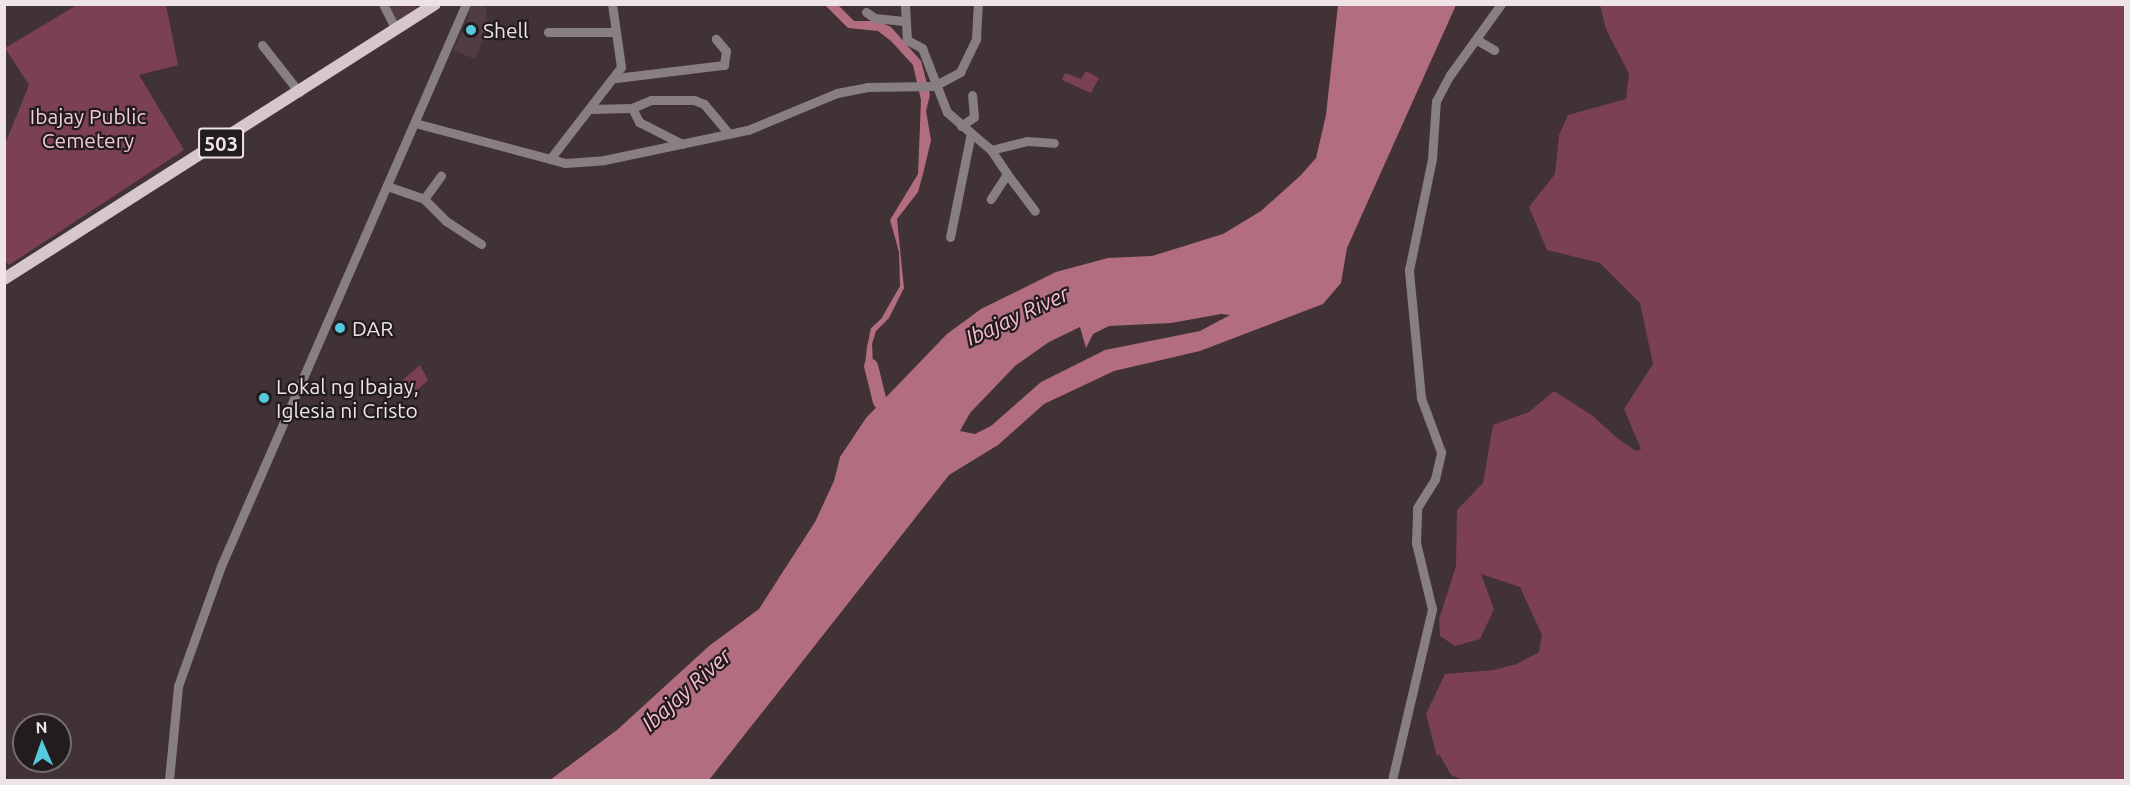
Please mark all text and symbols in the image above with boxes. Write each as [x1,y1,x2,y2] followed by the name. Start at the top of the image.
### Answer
[483,17,529,43] place label: Shell
[464,23,478,37] marker: Shell
[30,103,146,153] park label: Ibajay Public Cemetery
[197,126,245,160] road number: 503
[961,280,1073,350] water label: Ibajay River
[352,315,393,341] place label: DAR
[333,321,347,335] marker: DAR
[276,373,419,423] place label: Lokal ng Ibajay, Iglesia ni Cristo
[257,391,271,405] marker: Lokal ng Ibajay, Iglesia ni Cristo
[636,642,736,736] water label: Ibajay River
[12,713,72,773] north arrow
[35,718,48,736] text: N

